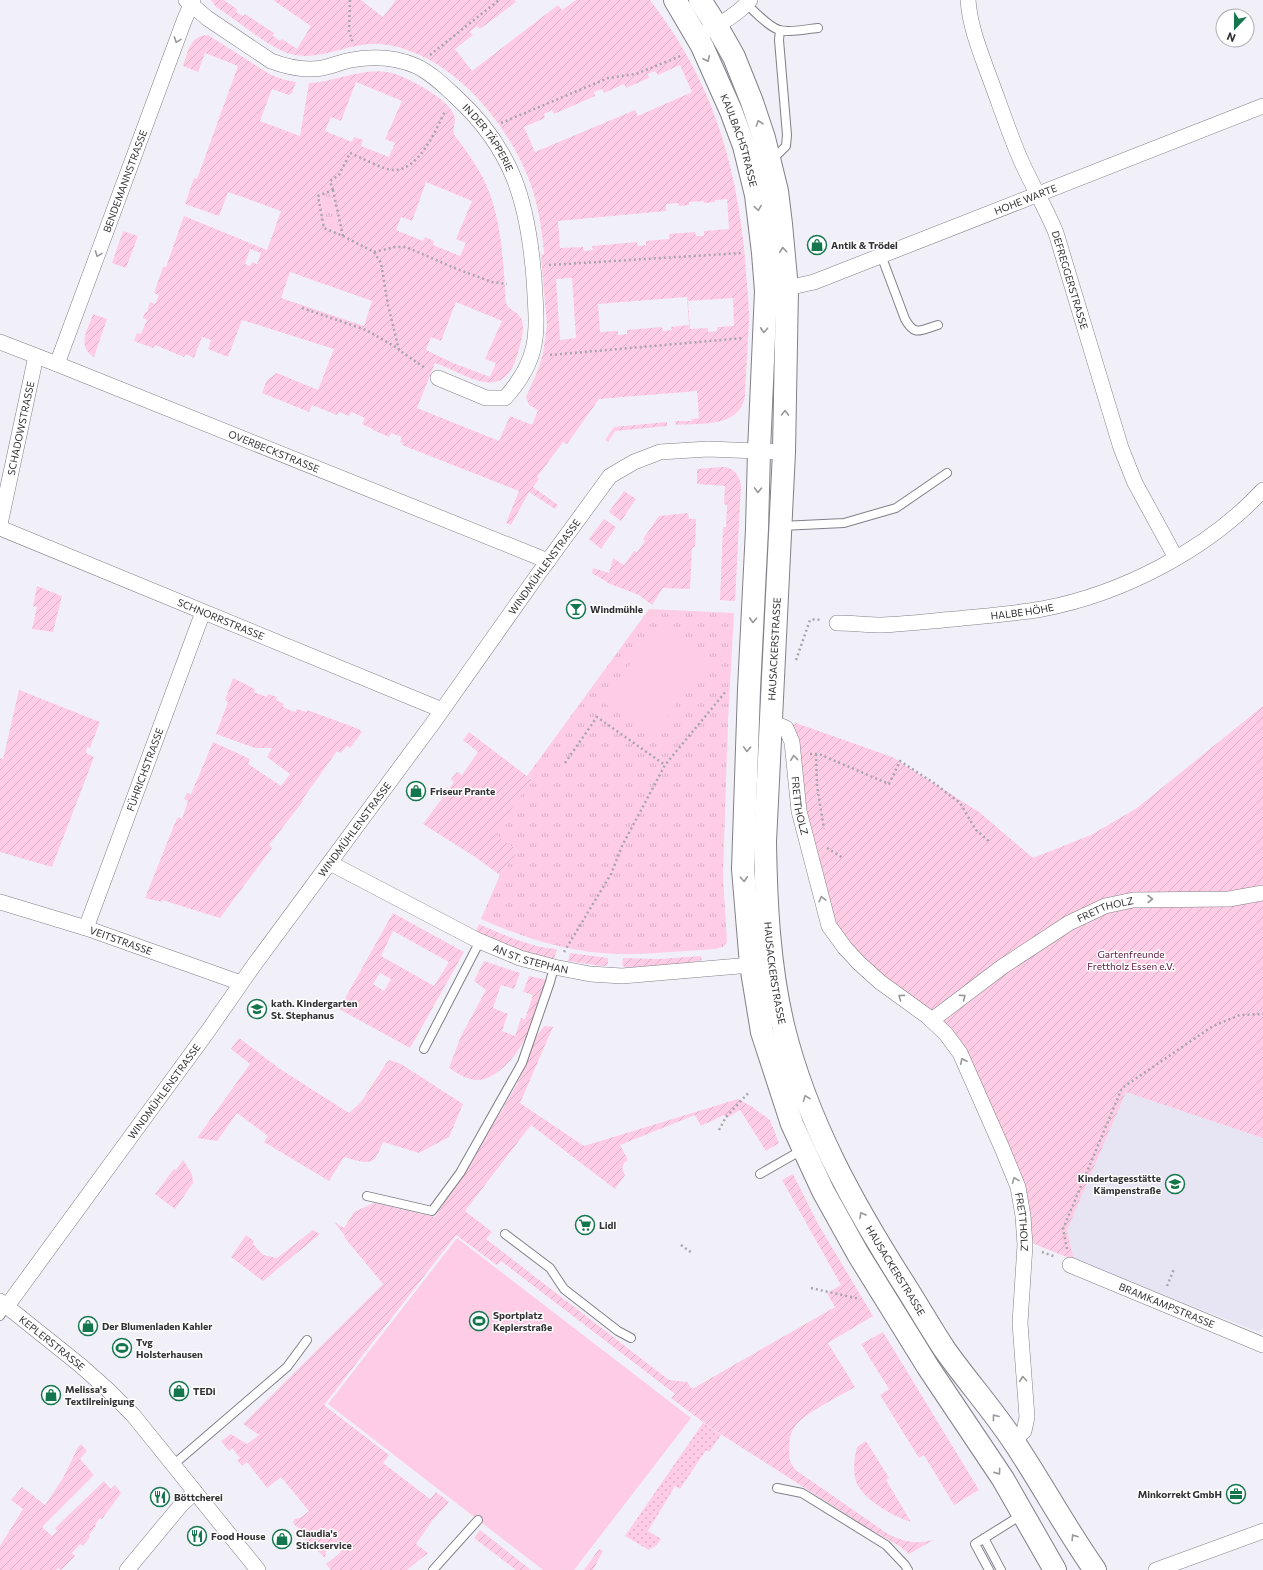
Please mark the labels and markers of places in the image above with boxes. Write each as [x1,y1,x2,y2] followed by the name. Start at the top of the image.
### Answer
[806,234,828,256] shop icon: Antik & Trödel
[831,239,898,251] place label: Antik & Trödel
[565,598,587,620] bar icon: Windmühle
[590,603,643,615] place label: Windmühle
[405,780,427,802] shop icon: Friseur Prante
[430,785,495,797] place label: Friseur Prante
[271,997,358,1021] place label: kath. Kindergarten St. Stephanus
[246,998,268,1020] school or university icon: kath. Kindergarten St. Stephanus
[1078,1172,1161,1196] place label: Kindertagesstätte Kämpenstraße
[1164,1173,1186,1195] school or university icon: Kindertagesstätte Kämpenstraße
[574,1214,596,1236] supermarket icon: Lidl
[599,1219,616,1231] place label: Lidl
[493,1309,552,1333] place label: Sportplatz Keplerstraße
[468,1310,490,1332] sports icon: Sportplatz Keplerstraße
[77,1315,99,1337] shop icon: Der Blumenladen Kahler
[102,1320,212,1332] place label: Der Blumenladen Kahler
[136,1336,203,1360] place label: Tvg Holsterhausen
[111,1337,133,1359] sports icon: Tvg Holsterhausen
[168,1380,190,1402] shop icon: TEDi
[65,1383,135,1407] place label: Melissa's Textilreinigung
[40,1384,62,1406] shop icon: Melissa's Textilreinigung
[193,1385,216,1397] place label: TEDi
[1225,1483,1247,1505] office icon: Minkorrekt GmbH
[149,1486,171,1508] restaurant icon: Böttcherei
[1138,1488,1222,1500] place label: Minkorrekt GmbH
[174,1491,223,1503] place label: Böttcherei
[186,1525,208,1547] restaurant icon: Food House
[296,1527,352,1551] place label: Claudia's Stickservice
[271,1528,293,1550] shop icon: Claudia's Stickservice
[211,1530,265,1542] place label: Food House

